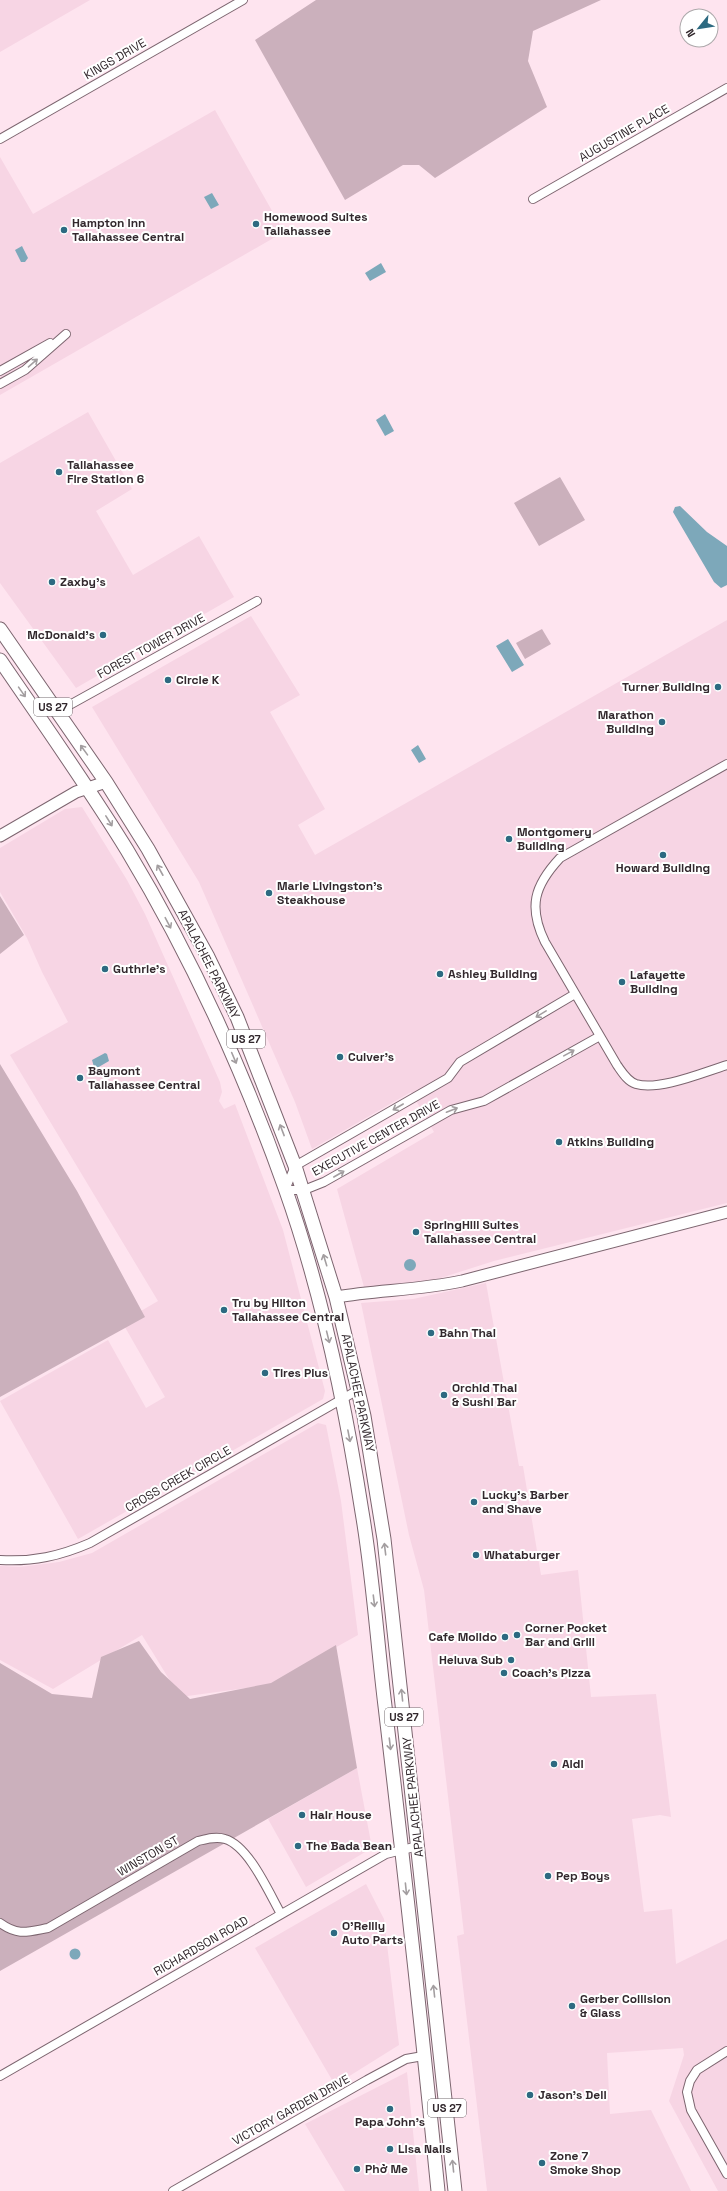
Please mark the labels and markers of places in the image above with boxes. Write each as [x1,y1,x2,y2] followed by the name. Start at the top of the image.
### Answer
[264,209,367,239] place label: Homewood Suites Tallahassee
[72,215,184,245] place label: Hampton Inn Tallahassee Central
[251,219,261,229] marker: Homewood Suites Tallahassee
[59,225,69,235] marker: Hampton Inn Tallahassee Central
[67,457,144,487] place label: Tallahassee Fire Station 6
[54,467,64,477] marker: Tallahassee Fire Station 6
[60,574,106,590] place label: Zaxby's
[47,577,57,587] marker: Zaxby's
[27,627,95,643] place label: McDonald's
[98,630,108,640] marker: McDonald's
[176,672,220,688] place label: Circle K
[163,675,173,685] marker: Circle K
[622,679,710,695] place label: Turner Building
[713,682,723,692] marker: Turner Building
[598,707,654,737] place label: Marathon Building
[657,717,667,727] marker: Marathon Building
[517,824,592,854] place label: Montgomery Building
[504,834,514,844] marker: Montgomery Building
[658,850,668,860] marker: Howard Building
[616,860,710,876] place label: Howard Building
[277,878,383,908] place label: Marie Livingston's Steakhouse
[264,888,274,898] marker: Marie Livingston's Steakhouse
[113,961,165,977] place label: Guthrie's
[100,964,110,974] marker: Guthrie's
[448,966,538,982] place label: Ashley Building
[630,967,686,997] place label: Lafayette Building
[435,969,445,979] marker: Ashley Building
[617,977,627,987] marker: Lafayette Building
[348,1049,394,1065] place label: Culver's
[335,1052,345,1062] marker: Culver's
[88,1063,200,1093] place label: Baymont Tallahassee Central
[75,1073,85,1083] marker: Baymont Tallahassee Central
[567,1134,654,1150] place label: Atkins Building
[554,1137,564,1147] marker: Atkins Building
[424,1217,536,1247] place label: SpringHill Suites Tallahassee Central
[411,1227,421,1237] marker: SpringHill Suites Tallahassee Central
[232,1295,344,1325] place label: Tru by Hilton Tallahassee Central
[219,1305,229,1315] marker: Tru by Hilton Tallahassee Central
[439,1325,496,1341] place label: Bahn Thai
[426,1328,436,1338] marker: Bahn Thai
[273,1365,328,1381] place label: Tires Plus
[260,1368,270,1378] marker: Tires Plus
[452,1380,517,1410] place label: Orchid Thai & Sushi Bar
[439,1390,449,1400] marker: Orchid Thai & Sushi Bar
[482,1487,569,1517] place label: Lucky's Barber and Shave
[469,1497,479,1507] marker: Lucky's Barber and Shave
[484,1547,560,1563] place label: Whataburger
[471,1550,481,1560] marker: Whataburger
[525,1620,607,1650] place label: Corner Pocket Bar and Grill
[428,1629,497,1645] place label: Cafe Molido
[512,1630,522,1640] marker: Corner Pocket Bar and Grill
[500,1632,510,1642] marker: Cafe Molido
[439,1652,503,1668] place label: Heluva Sub
[506,1655,516,1665] marker: Heluva Sub
[512,1665,591,1681] place label: Coach's Pizza
[499,1668,509,1678] marker: Coach's Pizza
[562,1756,584,1772] place label: Aldi
[549,1759,559,1769] marker: Aldi
[310,1807,372,1823] place label: Hair House
[297,1810,307,1820] marker: Hair House
[306,1838,392,1854] place label: The Bada Bean
[293,1841,303,1851] marker: The Bada Bean
[556,1868,610,1884] place label: Pep Boys
[543,1871,553,1881] marker: Pep Boys
[342,1918,403,1948] place label: O'Reilly Auto Parts
[329,1928,339,1938] marker: O'Reilly Auto Parts
[580,1991,671,2021] place label: Gerber Collision & Glass
[567,2001,577,2011] marker: Gerber Collision & Glass
[538,2087,607,2103] place label: Jason's Deli
[525,2090,535,2100] marker: Jason's Deli
[385,2104,395,2114] marker: Papa John's
[355,2114,425,2130] place label: Papa John's
[398,2141,452,2157] place label: Lisa Nails
[385,2144,395,2154] marker: Lisa Nails
[550,2148,621,2178] place label: Zone 7 Smoke Shop
[537,2158,547,2168] marker: Zone 7 Smoke Shop
[365,2161,408,2177] place label: Phở Me
[352,2164,362,2174] marker: Phở Me

